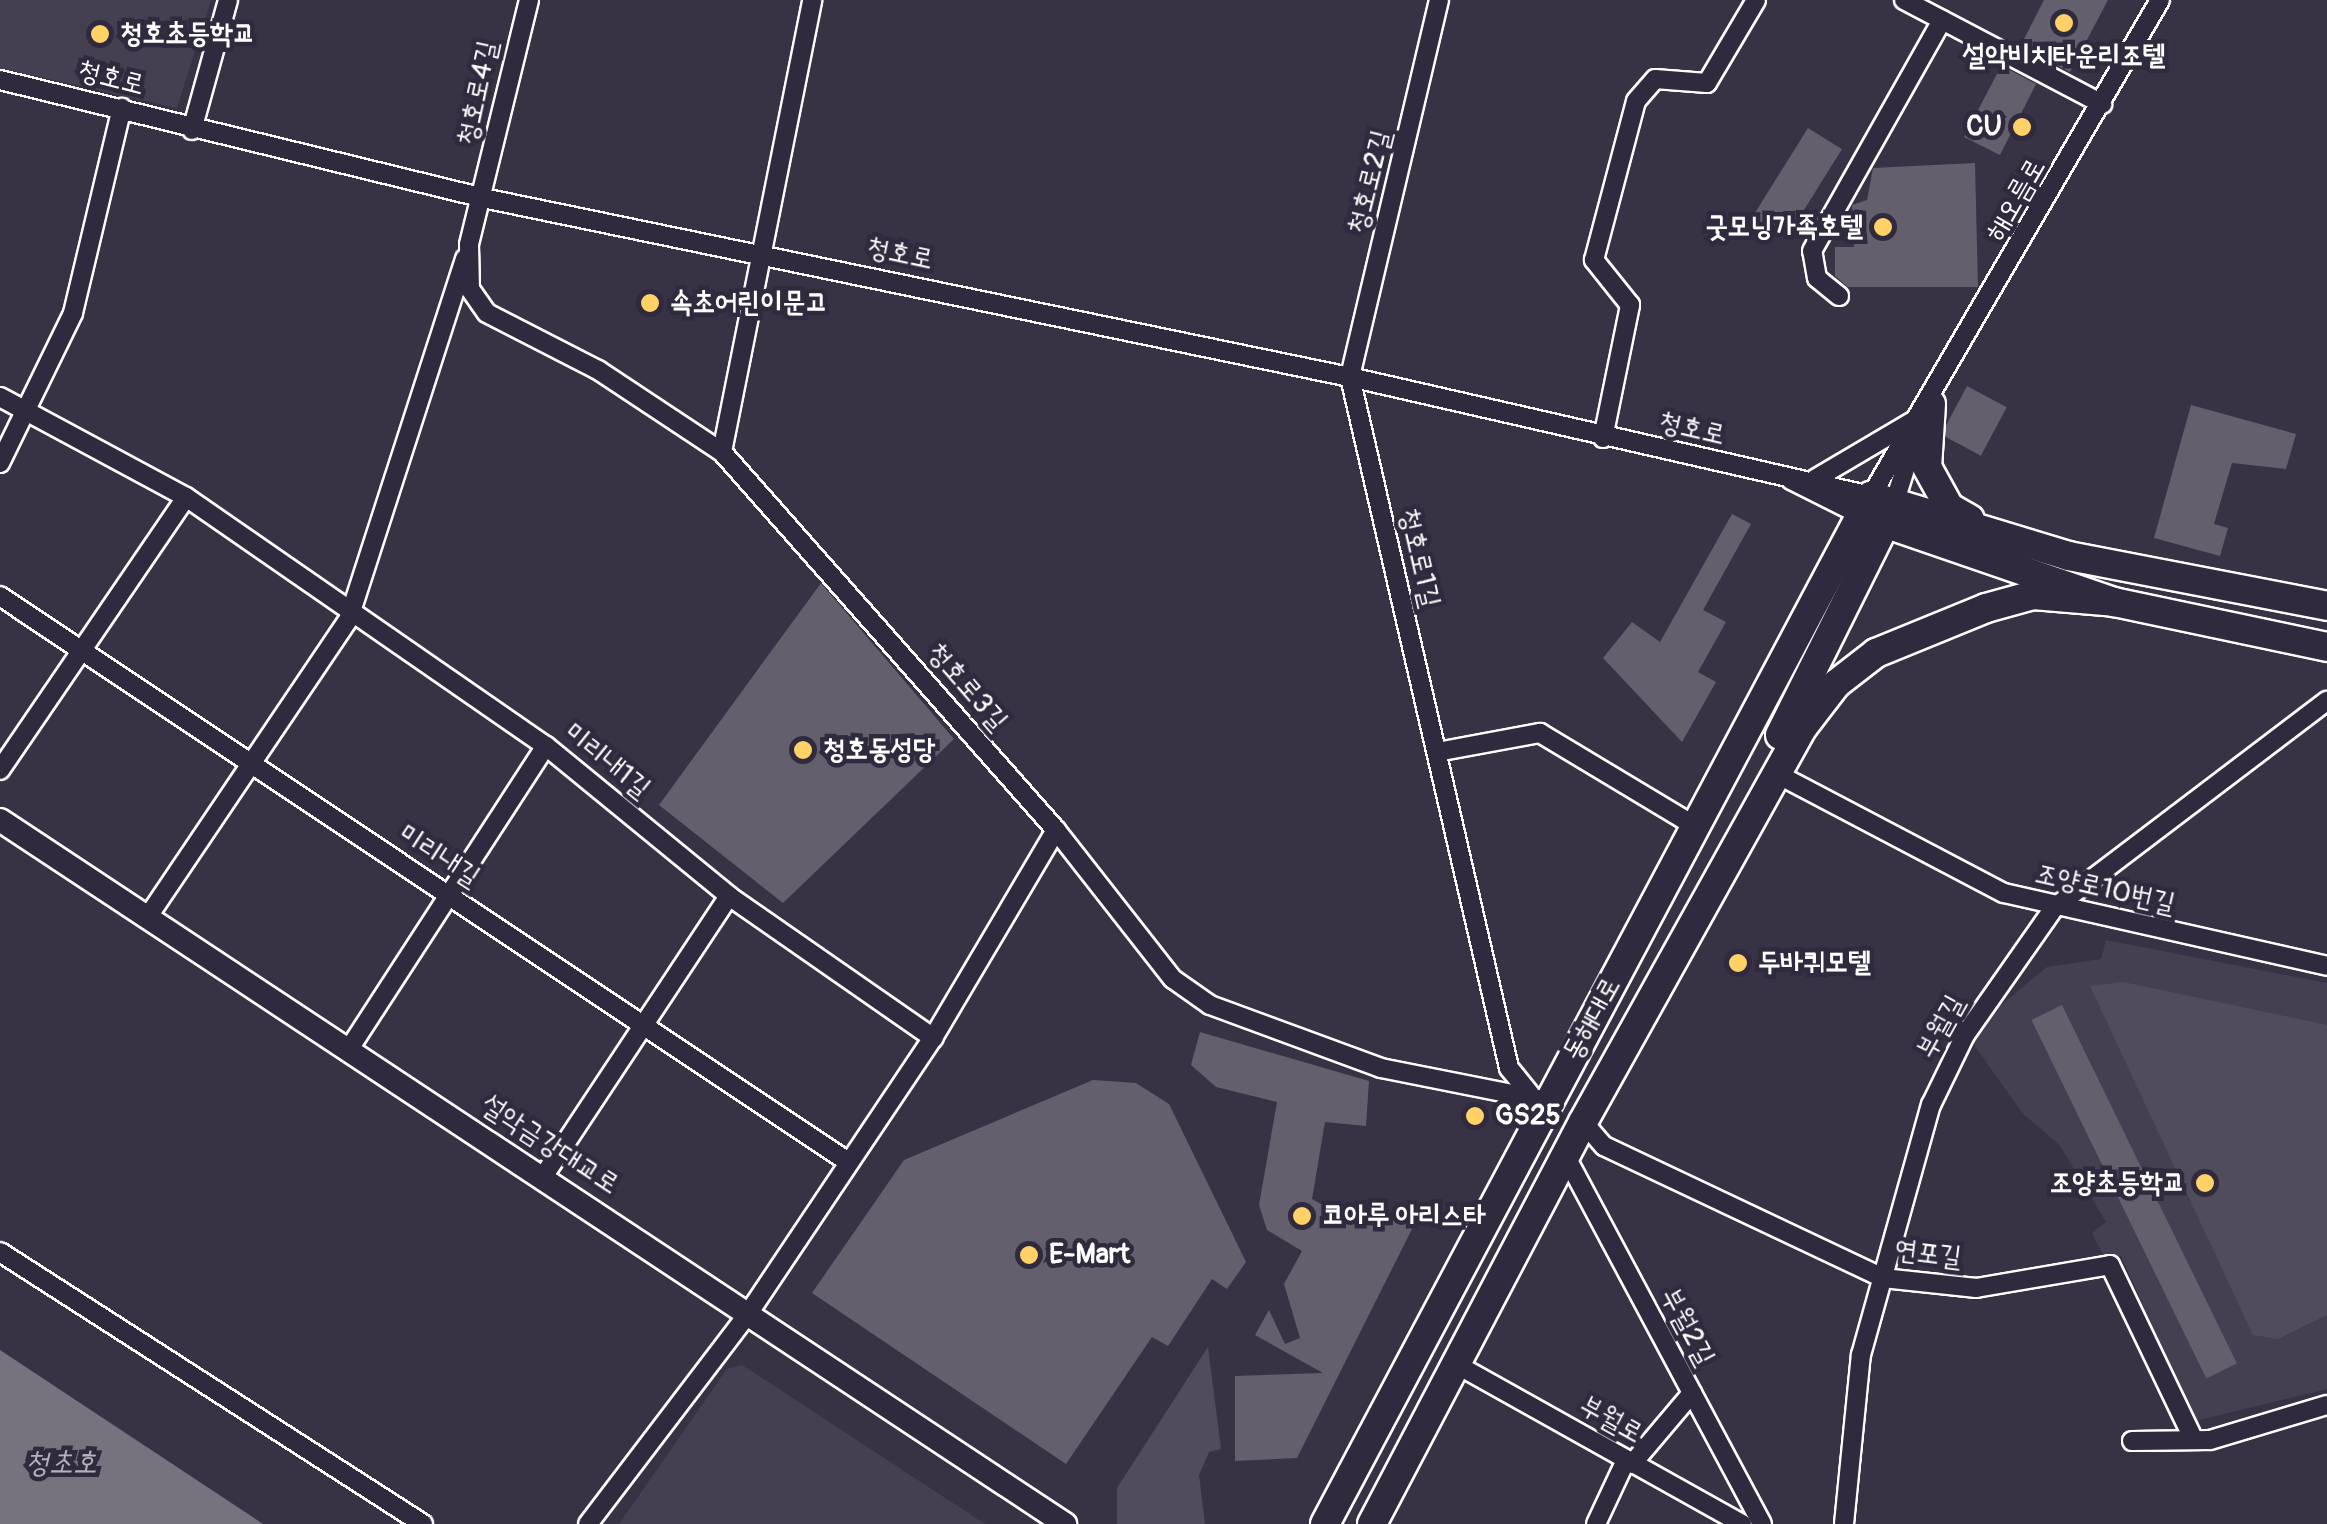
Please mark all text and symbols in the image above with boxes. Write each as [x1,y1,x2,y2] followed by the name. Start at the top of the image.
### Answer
[2053,12,2075,34] marker: 설악비치타운리조텔
[120,17,255,51] place label: 청호초등학교
[89,23,111,45] marker: 청호초등학교
[451,37,505,149] street label: 청호로4길
[1963,39,2165,73] place label: 설악비치타운리조텔
[74,54,148,102] street label: 청호로
[1966,110,2002,144] place label: CU
[2011,116,2033,138] marker: CU
[1341,127,1399,237] street label: 청호로2길
[1979,153,2053,247] street label: 해오름로
[1705,210,1863,244] place label: 굿모닝가족호텔
[1872,216,1894,238] marker: 굿모닝가족호텔
[863,231,937,277] street label: 청호로
[670,286,828,320] place label: 속초어린이문고
[639,292,661,314] marker: 속초어린이문고
[1655,405,1729,453] street label: 청호로
[1391,505,1447,611] street label: 청호로1길
[920,636,1014,738] street label: 청호로3길
[557,716,657,806] street label: 미리내1길
[823,733,936,767] place label: 청호동성당
[792,739,814,761] marker: 청호동성당
[392,817,486,895] street label: 미리내길
[2032,857,2178,921] street label: 조양로10번길
[1758,946,1871,980] place label: 두바퀴모텔
[1727,952,1749,974] marker: 두바퀴모텔
[1555,971,1629,1067] street label: 동해대로
[1910,989,1972,1065] street label: 부월길
[475,1088,625,1202] street label: 설악금강대교로
[1495,1099,1561,1133] place label: GS25
[1464,1105,1486,1127] marker: GS25
[2050,1166,2185,1200] place label: 조양초등학교
[2194,1172,2216,1194] marker: 조양초등학교
[1322,1199,1486,1233] place label: 코아루 아리스타
[1291,1205,1313,1227] marker: 코아루 아리스타
[1892,1233,1964,1275] street label: 연포길
[1049,1238,1130,1272] place label: E-Mart
[1018,1244,1040,1266] marker: E-Mart
[1653,1282,1721,1372] street label: 부월2길
[1573,1389,1649,1451] street label: 부월로
[25,1445,97,1481] water label: 청초호

